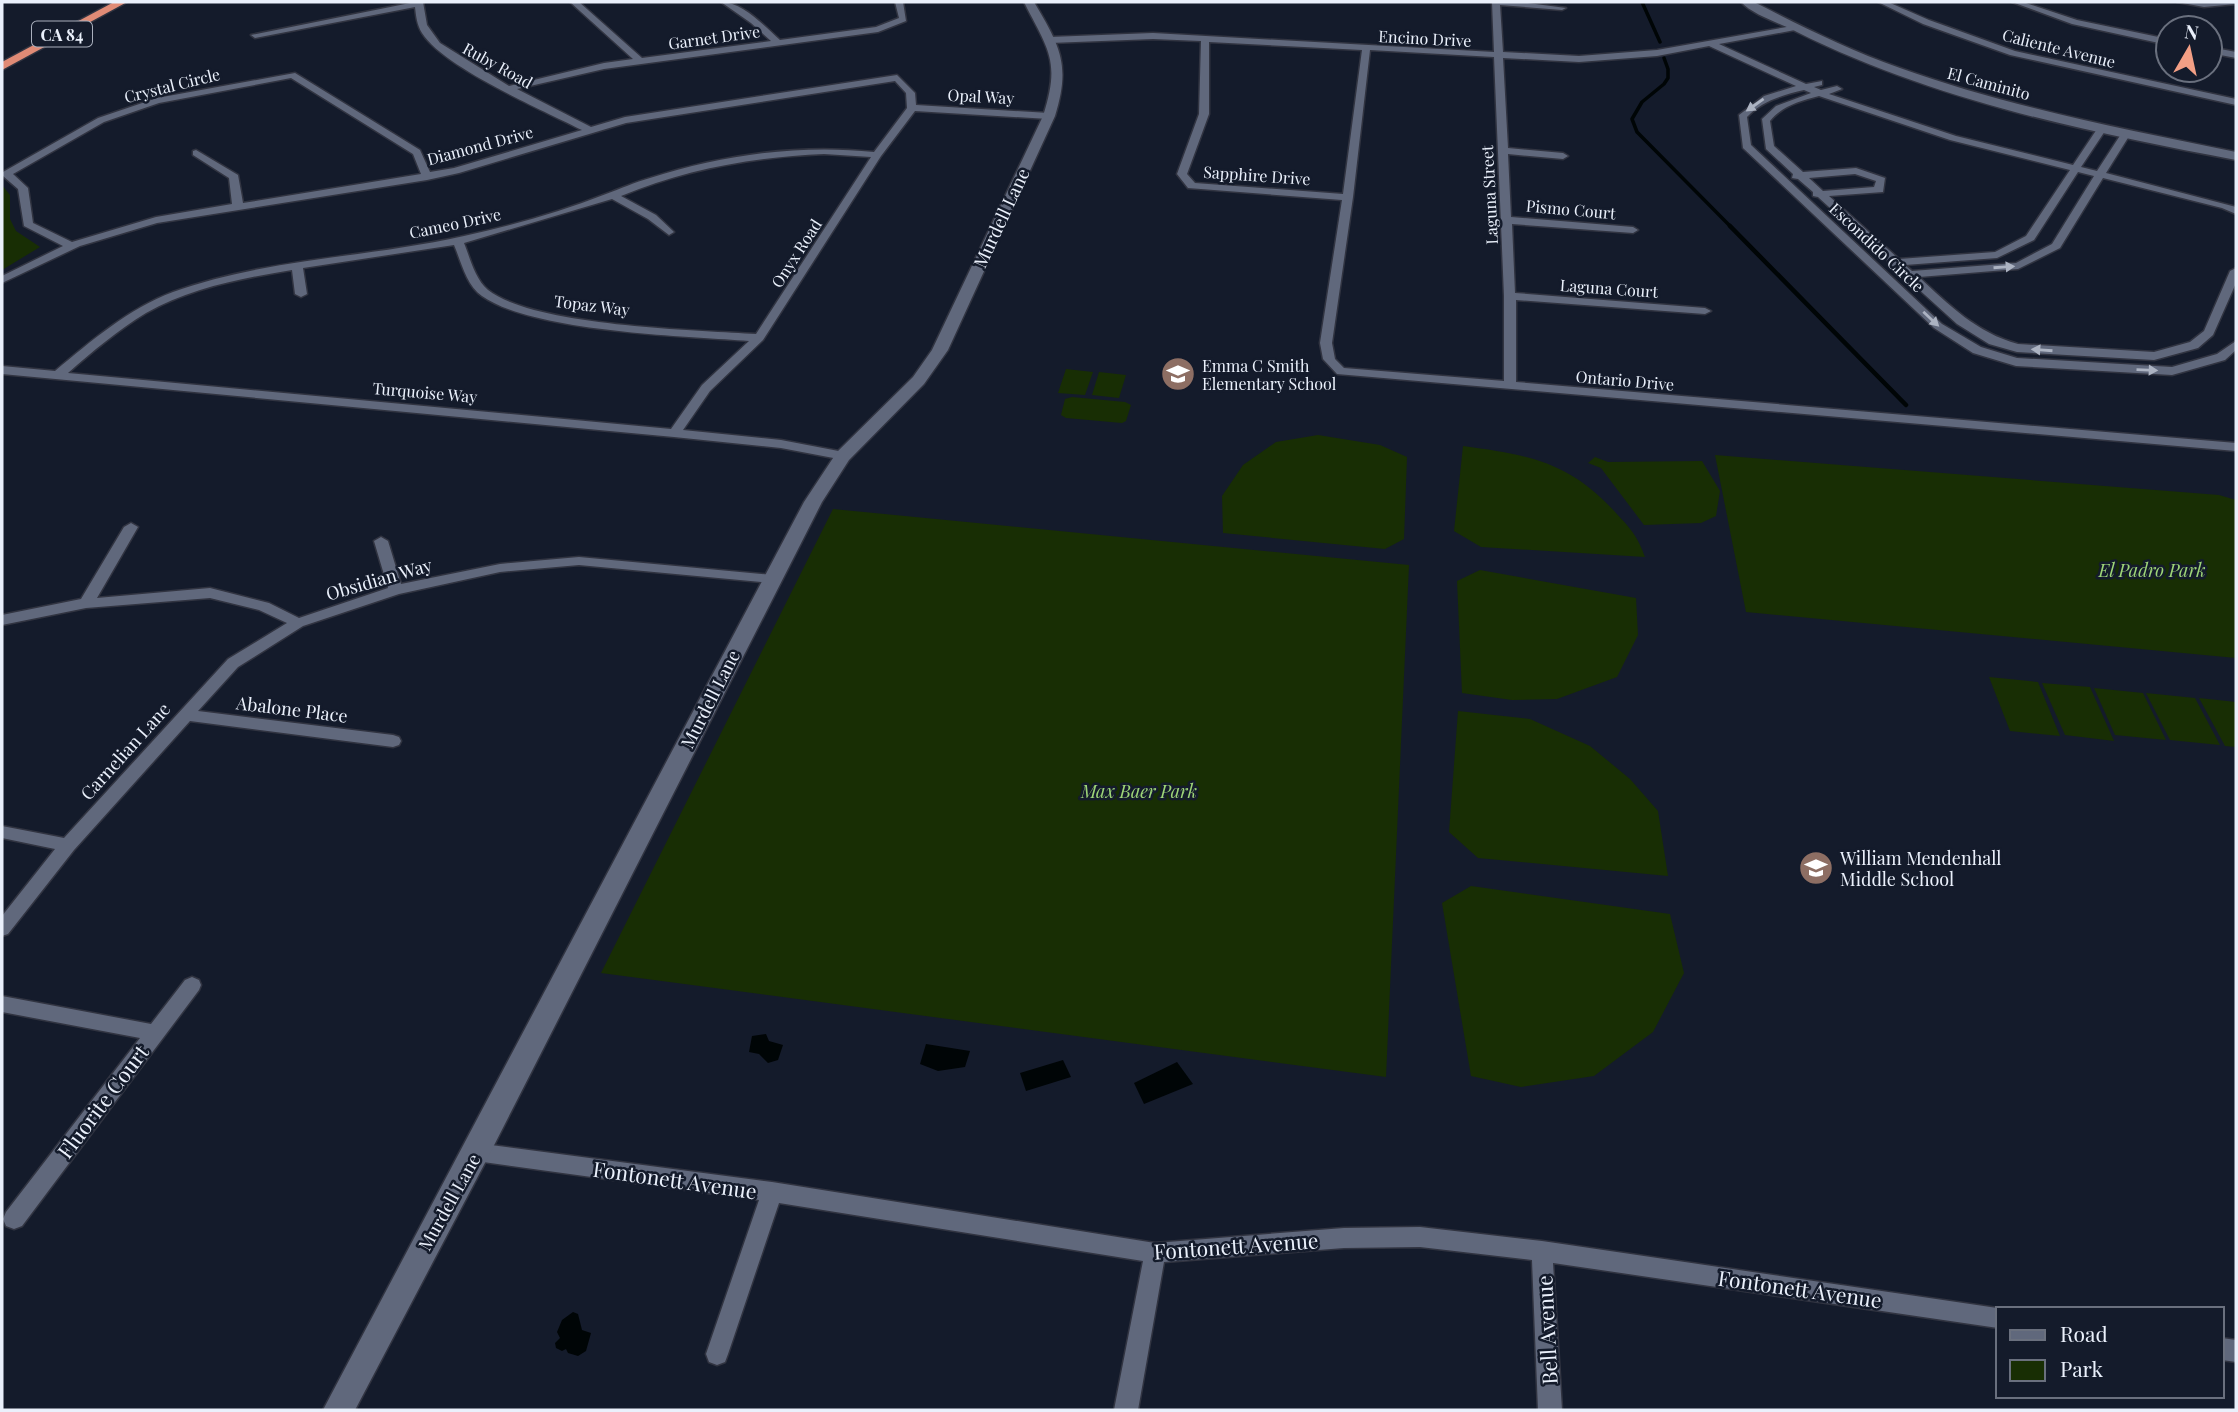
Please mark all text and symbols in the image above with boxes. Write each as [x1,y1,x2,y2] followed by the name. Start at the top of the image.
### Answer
[2154,14,2224,84] north arrow
[2183,17,2201,45] text: N
[667,20,761,54] street label: Garnet Drive
[32,22,92,46] road number: CA 84
[2000,24,2118,72] street label: Caliente Avenue
[1378,25,1472,51] street label: Encino Drive
[459,37,537,93] street label: Ruby Road
[1945,62,2033,104] street label: El Caminito
[122,63,222,107] street label: Crystal Circle
[947,84,1015,108] street label: Opal Way
[1746,98,1765,112] one-way arrow
[425,121,535,169] street label: Diamond Drive
[1476,144,1502,245] street label: Laguna Street
[1203,161,1311,189] street label: Sapphire Drive
[967,164,1035,272] street label: Murdell Lane
[1525,195,1617,223] street label: Pismo Court
[1825,198,1929,296] street label: Escondido Circle
[407,203,503,243] street label: Cameo Drive
[766,215,826,291] street label: Onyx Road
[1993,261,2015,272] one-way arrow
[1559,274,1659,302] street label: Laguna Court
[553,290,631,320] street label: Topaz Way
[1922,310,1939,326] one-way arrow
[2031,344,2053,355] one-way arrow
[1159,355,1197,393] school or university icon: Emma C Smith Elementary School
[1202,355,1337,394] place label: Emma C Smith Elementary School
[2136,364,2158,375] one-way arrow
[1575,365,1675,395] street label: Ontario Drive
[372,377,478,407] street label: Turquoise Way
[323,552,435,606] street label: Obsidian Way
[2098,558,2205,582] park label: El Padro Park
[675,646,745,752] street label: Murdell Lane
[234,690,349,728] street label: Abalone Place
[75,697,175,805] street label: Carnelian Lane
[1080,779,1197,803] park label: Max Baer Park
[1839,846,2002,891] place label: William Mendenhall Middle School
[1797,849,1835,887] school or university icon: William Mendenhall Middle School
[50,1038,154,1163] street label: Fluorite Court
[412,1149,486,1255] street label: Murdell Lane
[591,1154,759,1204] street label: Fontonett Avenue
[1153,1225,1319,1265] street label: Fontonett Avenue
[1716,1263,1884,1313] street label: Fontonett Avenue
[1529,1275,1563,1385] street label: Bell Avenue
[1996,1307,2224,1398] legend
[2060,1319,2108,1347] text: Road
[2060,1354,2104,1382] text: Park

